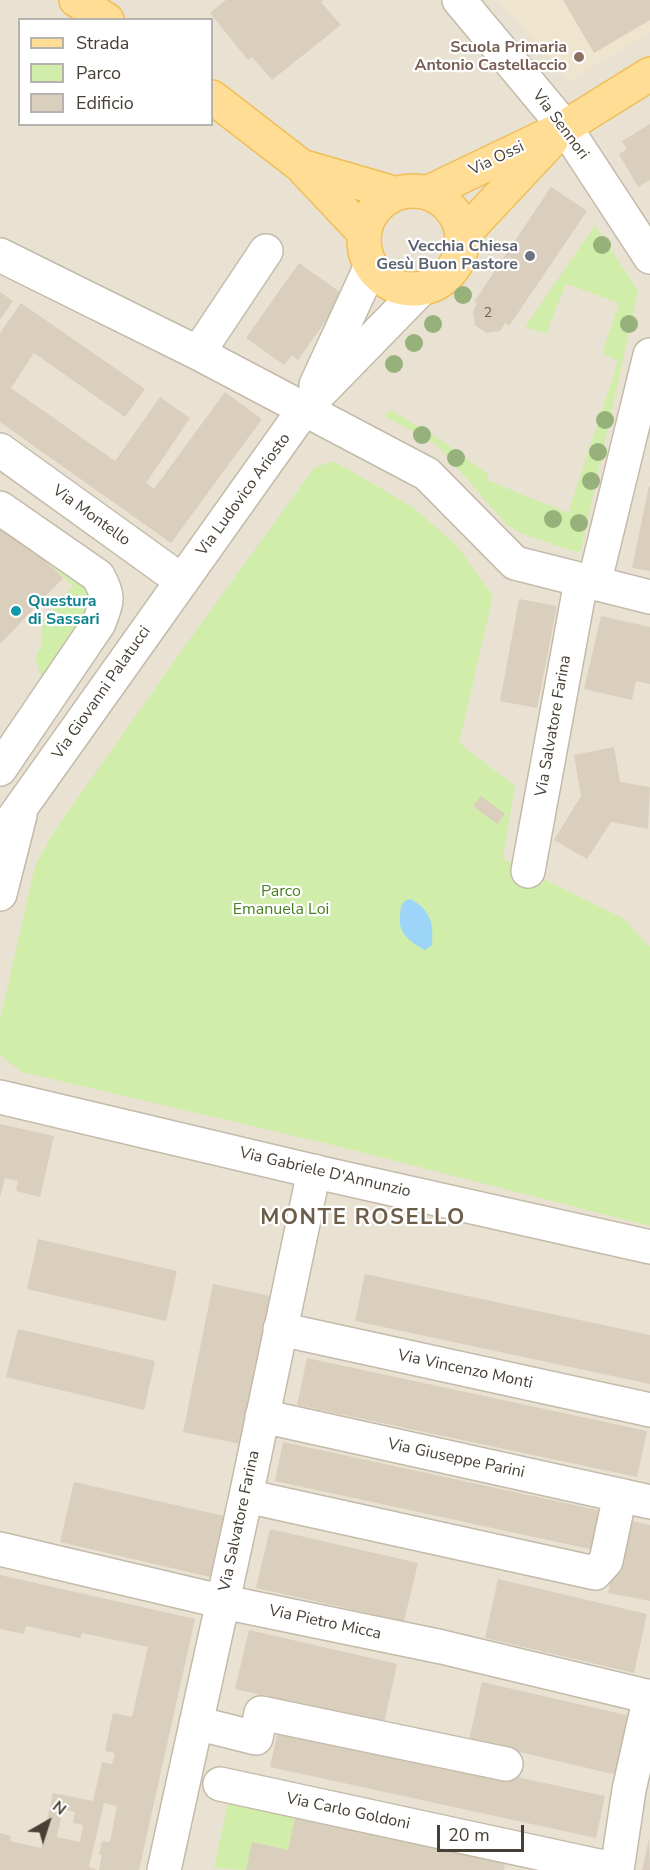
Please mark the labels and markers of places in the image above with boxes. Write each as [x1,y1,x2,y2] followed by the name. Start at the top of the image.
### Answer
[414,38,567,76] place label: Scuola Primaria Antonio Castellaccio
[572,50,586,64] marker: Scuola Primaria Antonio Castellaccio
[376,237,518,275] place label: Vecchia Chiesa Gesù Buon Pastore
[523,249,537,263] marker: Vecchia Chiesa Gesù Buon Pastore
[28,592,100,630] place label: Questura di Sassari
[9,604,23,618] marker: Questura di Sassari

